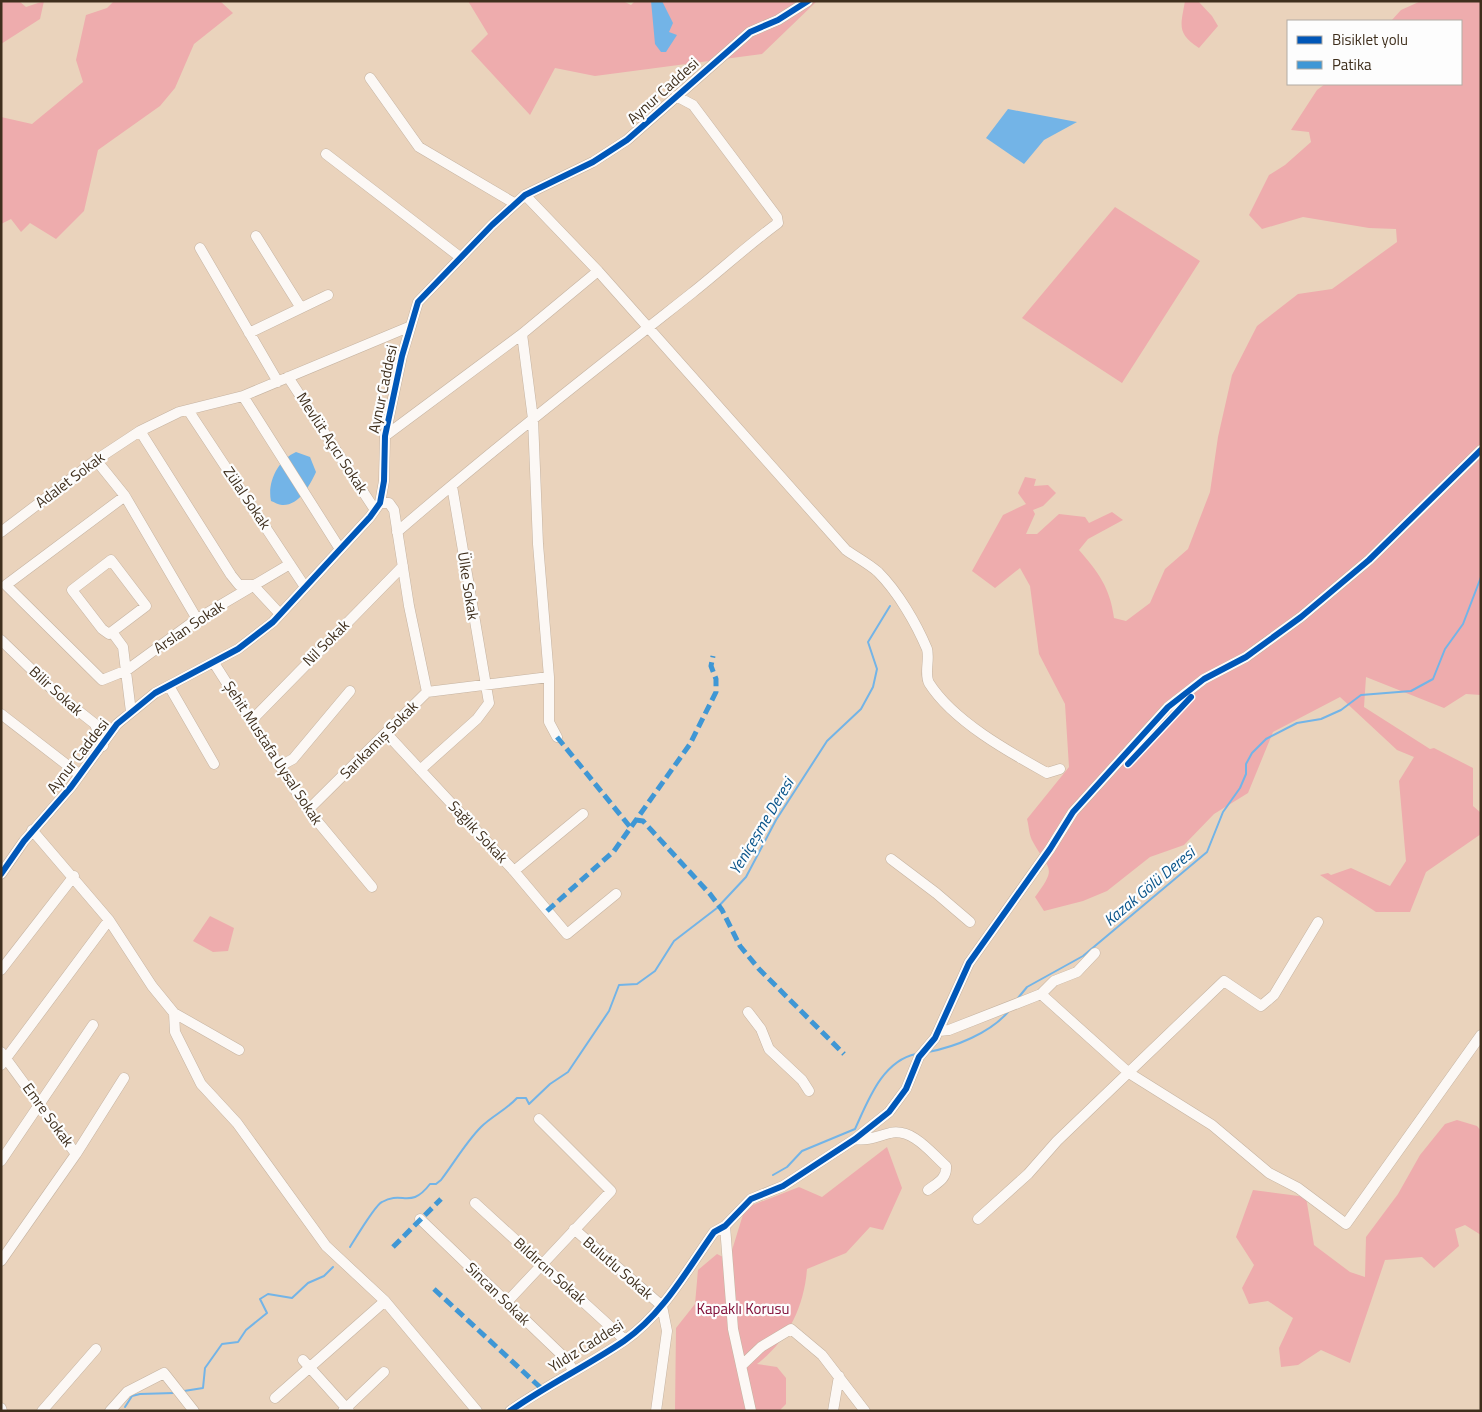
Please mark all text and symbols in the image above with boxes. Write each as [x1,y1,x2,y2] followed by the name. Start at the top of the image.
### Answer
[1287,20,1462,85] legend
[1332,28,1408,51] text: Bisiklet yolu
[622,52,704,129] street label: Aynur Caddesi
[1332,53,1372,76] text: Patika
[362,343,403,435] street label: Aynur Caddesi
[291,387,374,498] street label: Mevlüt Açıcı Sokak
[30,446,109,513] street label: Adalet Sokak
[218,462,277,534] street label: Zülal Sokak
[452,550,485,622] street label: Ülke Sokak
[149,594,229,659] street label: Arslan Sokak
[297,614,354,671] street label: Nil Sokak
[24,660,88,721] street label: Bilir Sokak
[218,676,329,829] street label: Şehit Mustafa Uysal Sokak
[334,695,423,784] street label: Sarıkamış Sokak
[41,713,114,798] street label: Aynur Caddesi
[723,772,800,879] water label: Yeniçeşme Deresi
[443,795,514,868] street label: Sağlık Sokak
[1098,839,1201,931] water label: Kazak Gölü Deresi
[17,1078,80,1152] street label: Emre Sokak
[578,1231,659,1305] street label: Bulutlu Sokak
[509,1232,592,1310] street label: Bıldırcın Sokak
[461,1257,536,1331] street label: Sincan Sokak
[696,1297,790,1320] park label: Kapaklı Korusu
[544,1313,628,1378] street label: Yıldız Caddesi

